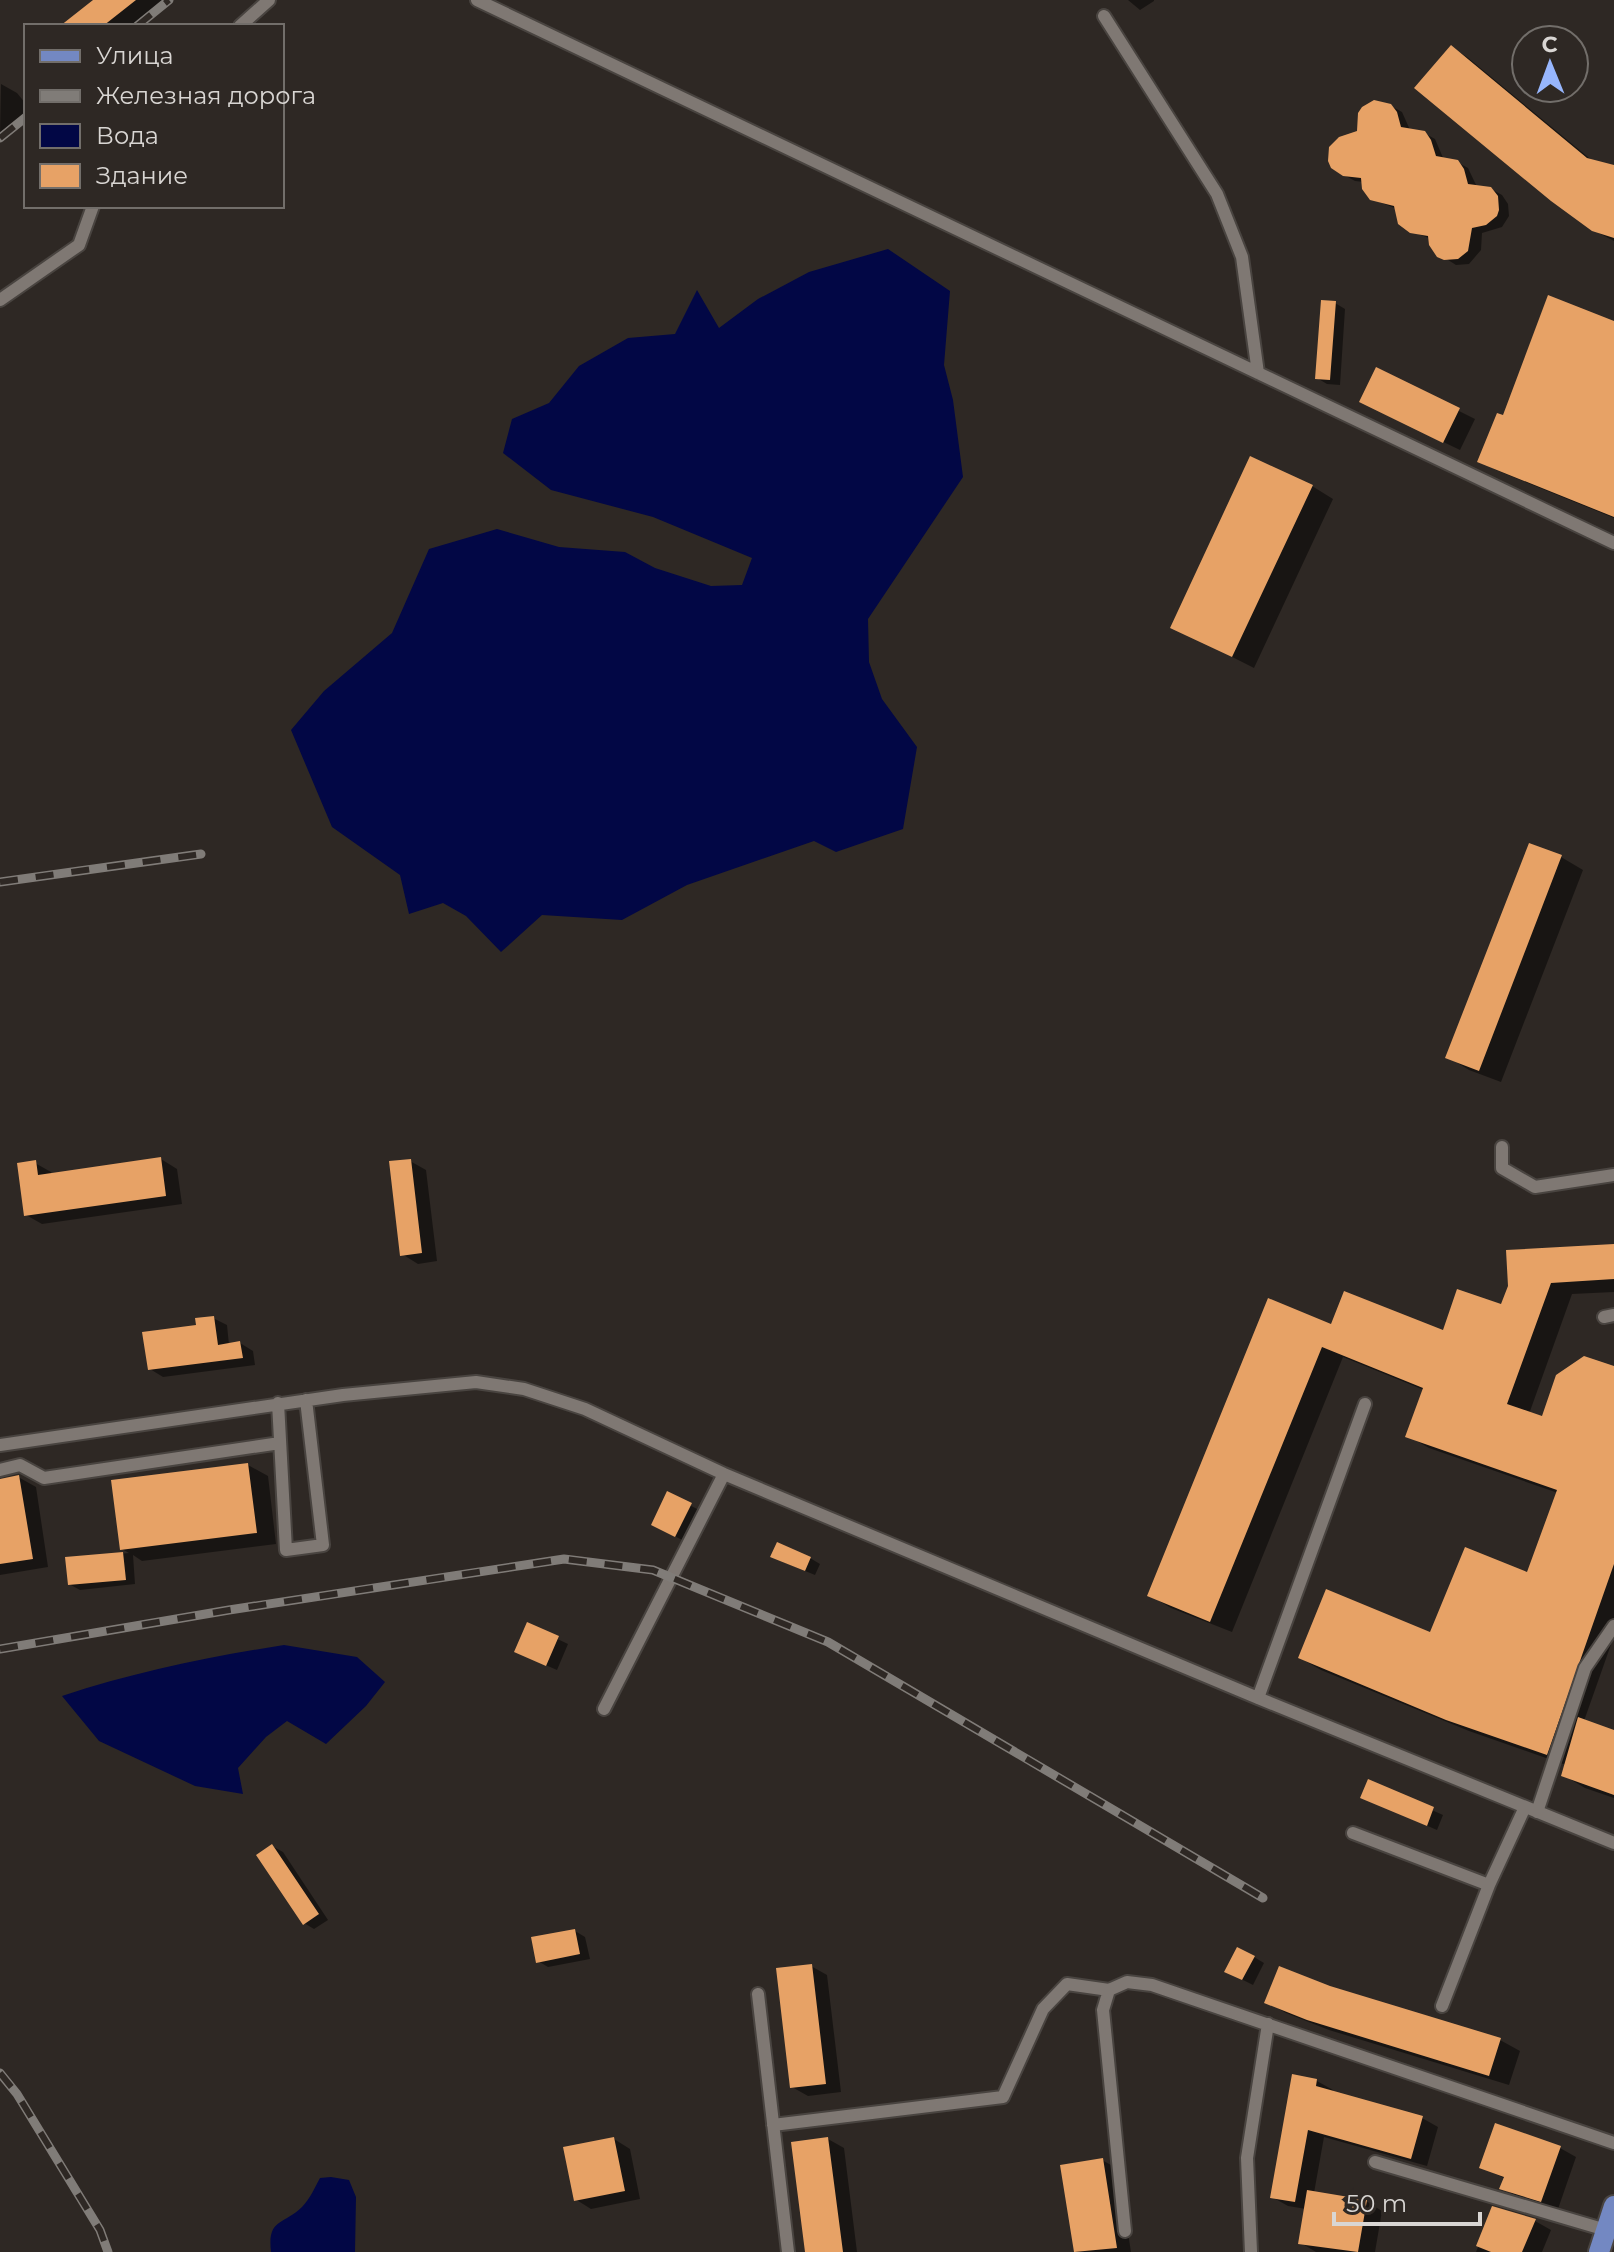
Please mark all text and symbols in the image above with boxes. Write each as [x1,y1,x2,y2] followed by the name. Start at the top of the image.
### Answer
[24,24,284,208] legend
[1510,24,1590,104] north arrow
[1541,31,1558,58] text: С
[96,41,174,70] text: Улица
[96,81,316,110] text: Железная дорога
[96,121,159,150] text: Вода
[96,161,188,190] text: Здание
[1334,2176,1480,2226] scale bar
[1346,2189,1407,2218] text: 50 m

